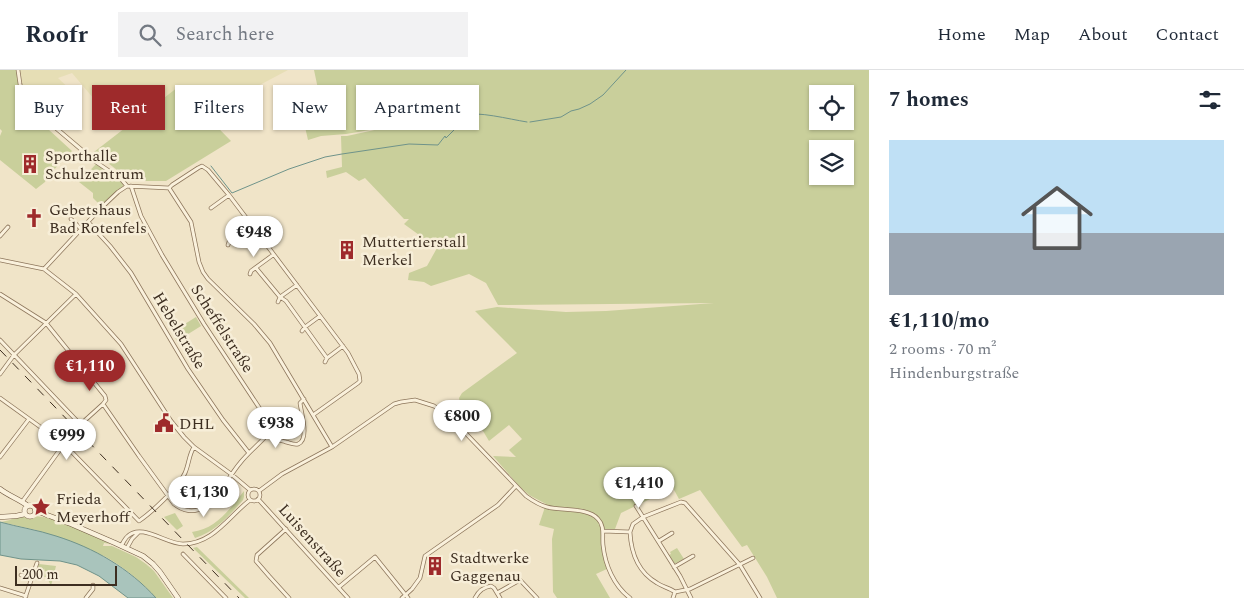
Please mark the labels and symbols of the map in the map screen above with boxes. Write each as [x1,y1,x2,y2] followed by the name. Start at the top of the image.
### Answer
[45,144,144,186] place label: Sporthalle Schulzentrum
[19,153,41,175] building icon: Sporthalle Schulzentrum
[49,198,147,240] place label: Gebetshaus Bad Rotenfels
[23,207,45,229] church icon: Gebetshaus Bad Rotenfels
[224,216,284,258] pin: €948
[362,230,466,272] place label: Muttertierstall Merkel
[336,239,358,261] building icon: Muttertierstall Merkel
[185,280,260,378] street label: Scheffelstraße
[147,287,212,374] street label: Hebelstraße
[49,350,131,392] pin: €1,110
[432,400,492,442] pin: €800
[246,406,306,449] pin: €938
[153,412,175,434] public building icon: DHL
[179,412,214,436] place label: DHL
[37,418,97,461] pin: €999
[598,466,680,509] pin: €1,410
[163,476,245,518] pin: €1,130
[56,487,131,529] place label: Frieda Meyerhoff
[30,496,52,518] place icon: Frieda Meyerhoff
[272,498,352,583] street label: Luisenstraße
[450,546,529,588] place label: Stadtwerke Gaggenau
[424,555,446,577] building icon: Stadtwerke Gaggenau
[15,563,118,586] scale bar

